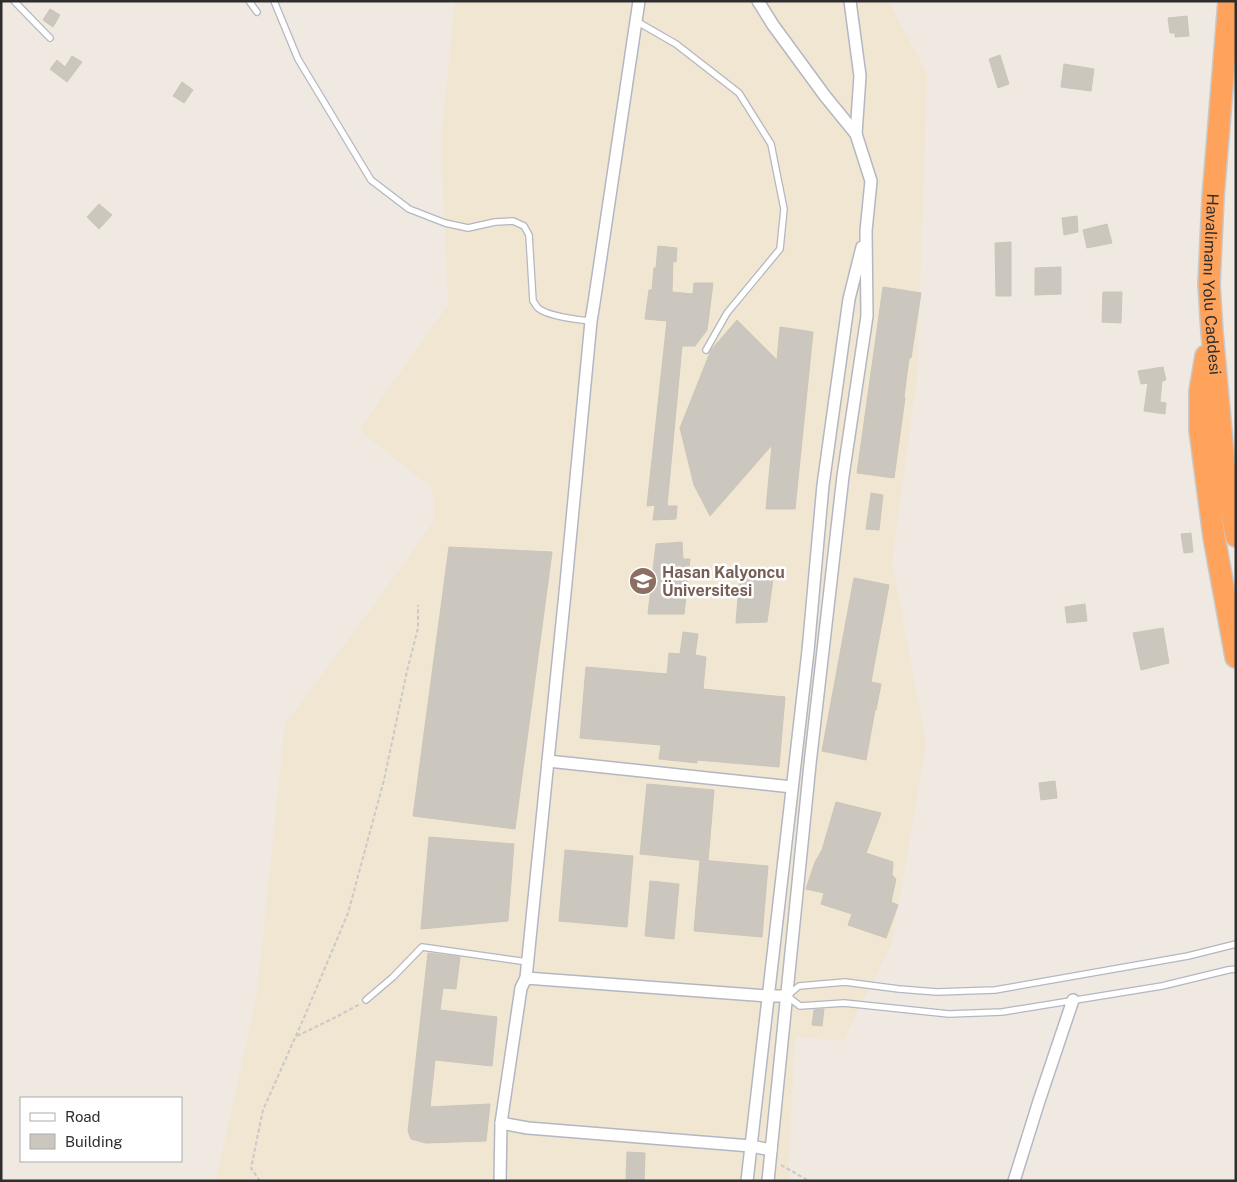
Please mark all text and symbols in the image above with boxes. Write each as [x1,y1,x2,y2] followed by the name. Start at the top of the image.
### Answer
[1199,193,1225,376] street label: Havalimanı Yolu Caddesi
[662,563,785,600] place label: Hasan Kalyoncu Üniversitesi
[628,566,658,596] school or university icon: Hasan Kalyoncu Üniversitesi
[20,1097,182,1162] legend
[65,1108,101,1125] text: Road
[65,1133,123,1150] text: Building

